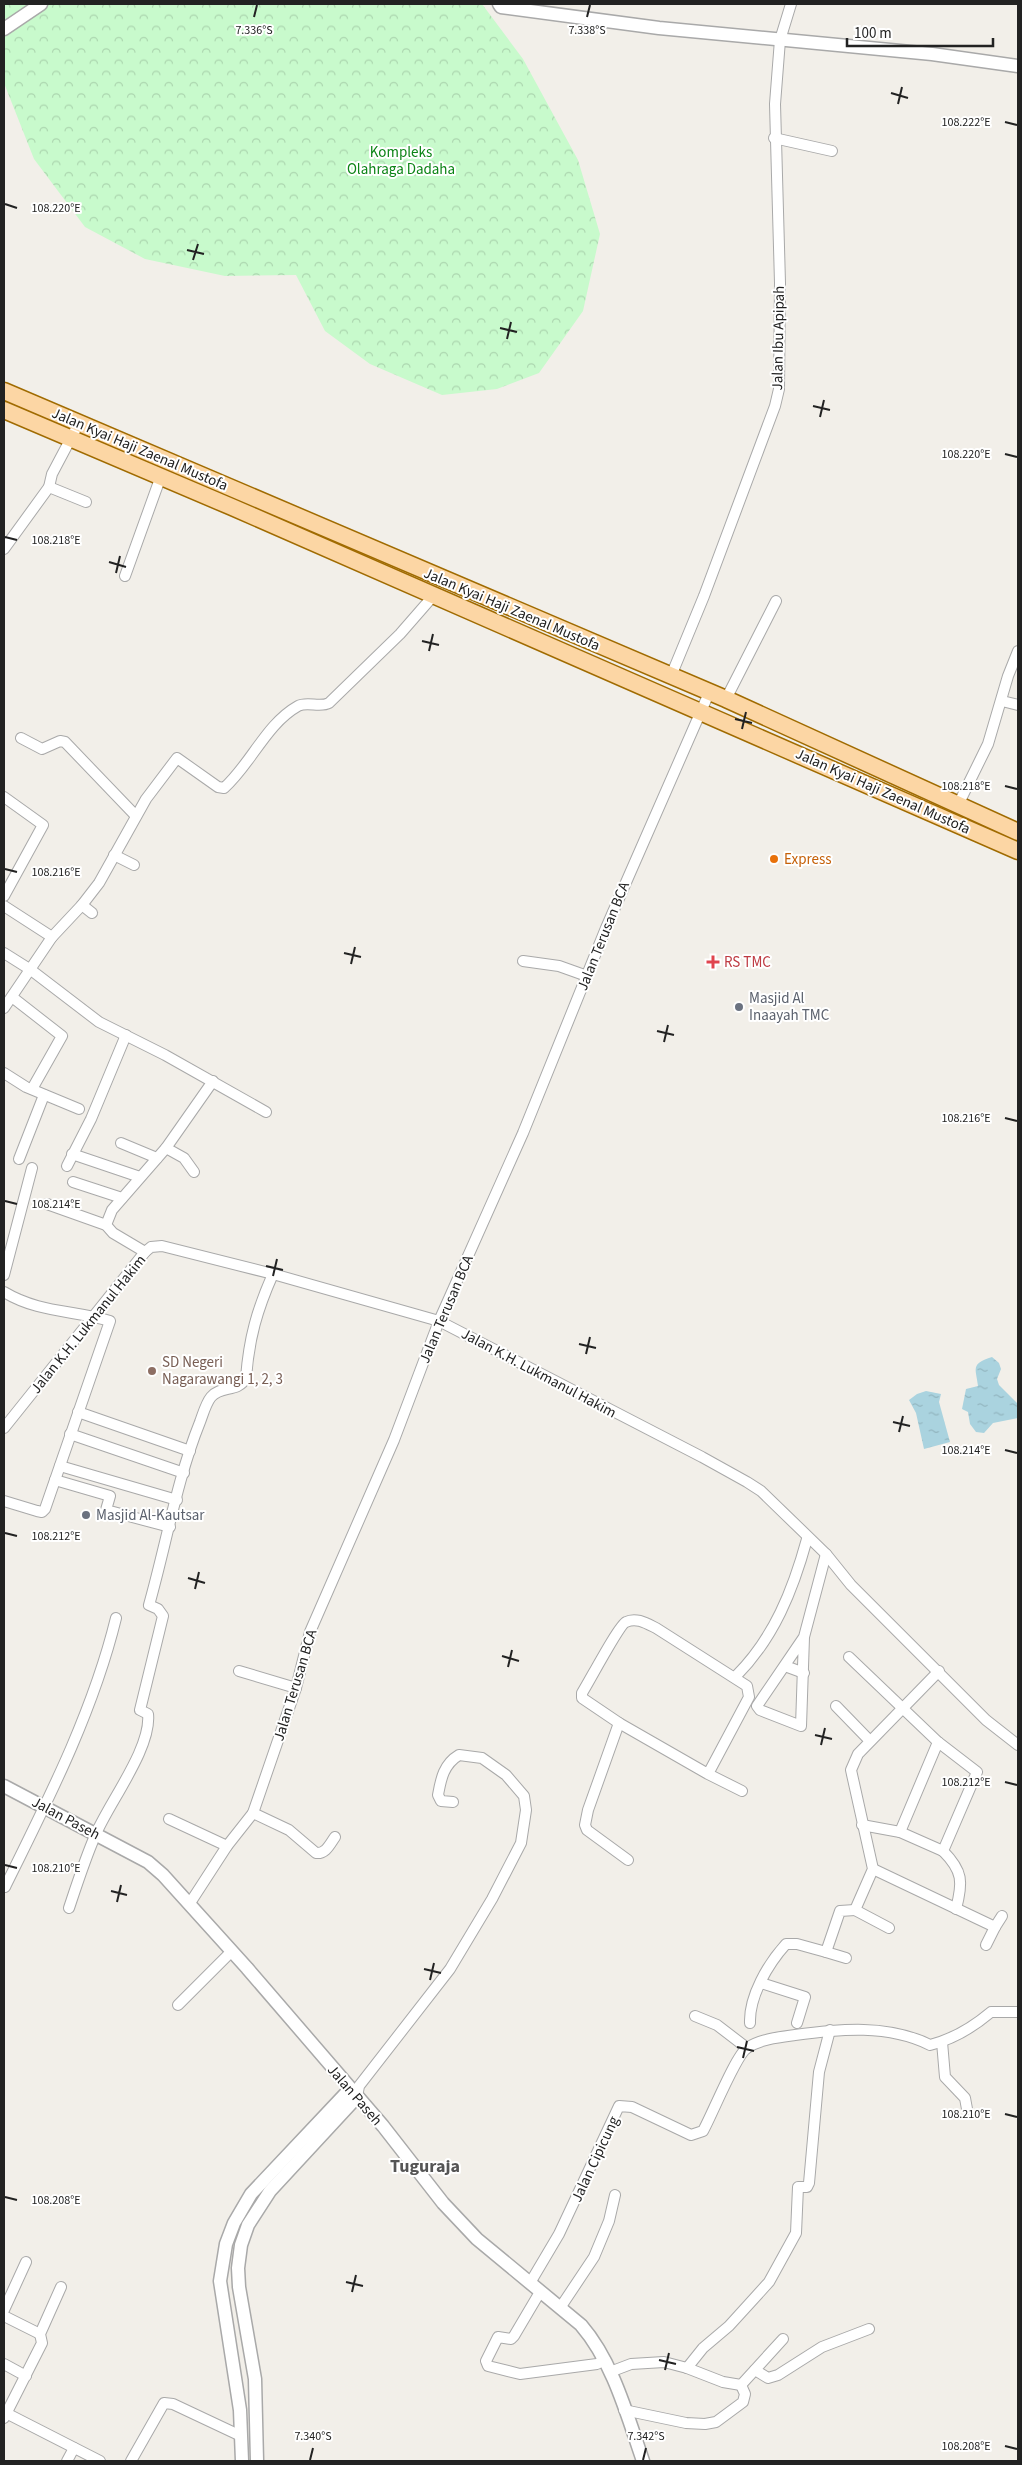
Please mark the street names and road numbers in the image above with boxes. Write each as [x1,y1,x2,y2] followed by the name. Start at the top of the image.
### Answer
[767,285,790,391] street label: Jalan Ibu Apipah
[48,403,231,496] street label: Jalan Kyai Haji Zaenal Mustofa
[420,563,603,656] street label: Jalan Kyai Haji Zaenal Mustofa
[792,743,974,840] street label: Jalan Kyai Haji Zaenal Mustofa
[572,878,635,994] street label: Jalan Terusan BCA
[26,1250,151,1398] street label: Jalan K.H. Lukmanul Hakim
[414,1251,479,1367] street label: Jalan Terusan BCA
[457,1324,620,1423] street label: Jalan K.H. Lukmanul Hakim
[269,1626,323,1744] street label: Jalan Terusan BCA
[28,1792,104,1845] street label: Jalan Paseh
[322,2060,387,2130] street label: Jalan Paseh
[566,2113,625,2206] street label: Jalan Cipicung

